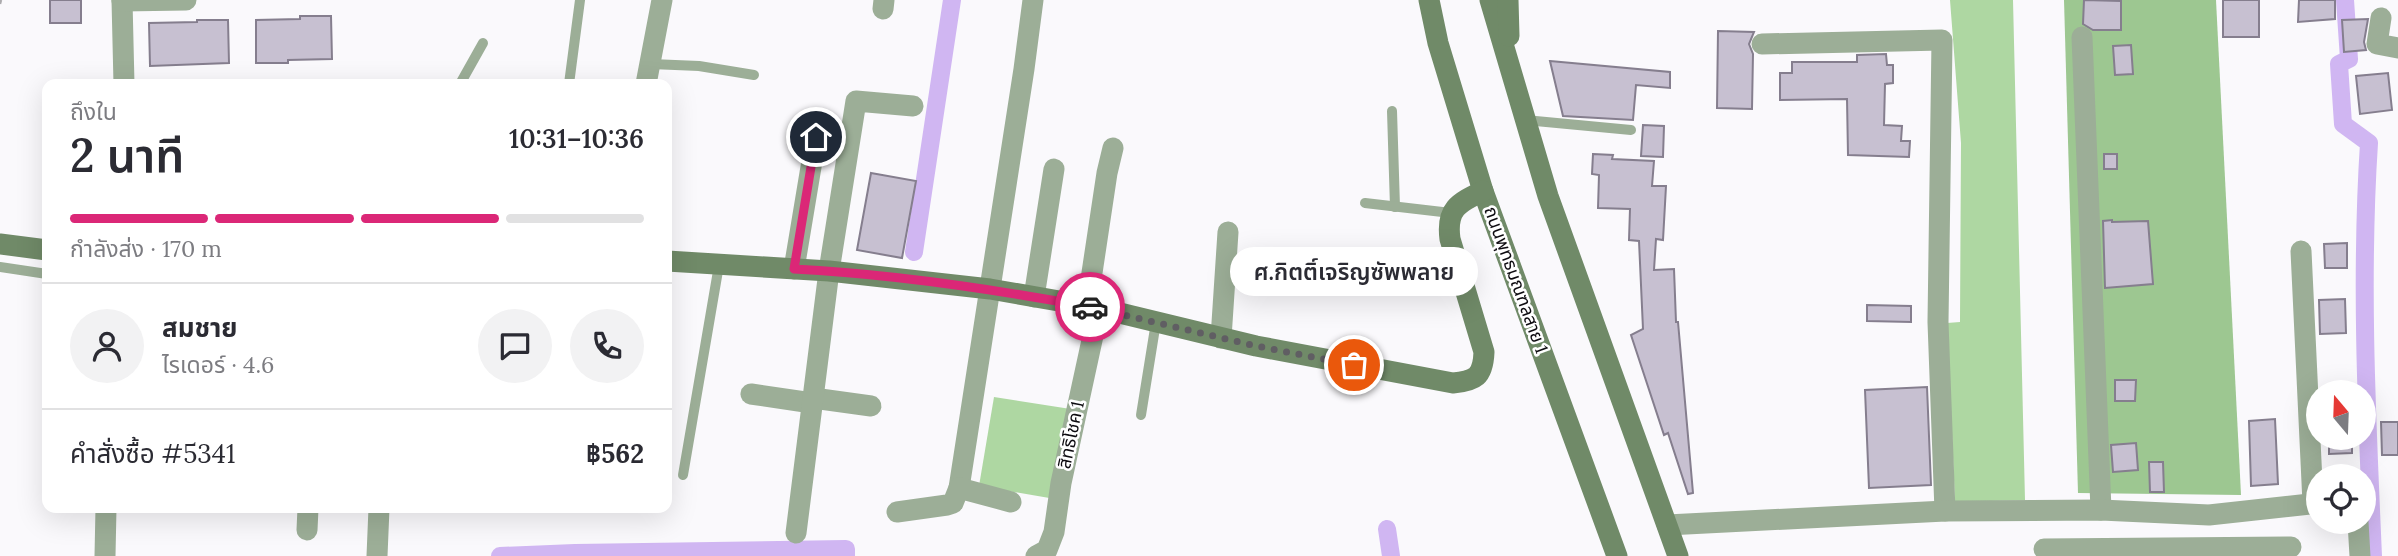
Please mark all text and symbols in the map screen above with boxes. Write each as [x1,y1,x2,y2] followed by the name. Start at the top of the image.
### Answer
[70,97,117,126] text: ถึงใน
[786,107,846,167] pin
[797,118,835,156] icon: home
[509,122,644,155] text: 10:31–10:36
[70,126,184,185] text: 2 นาที
[1479,203,1554,356] street label: ถนนพุทธมณฑลสาย 1
[70,234,222,263] text: กำลังส่ง · 170 m
[1230,246,1478,295] callout: ศ.กิตติ์เจริญซัพพลาย
[1254,257,1454,286] text: ศ.กิตติ์เจริญซัพพลาย
[1055,272,1125,342] courier
[1071,288,1109,326] icon: car
[70,309,144,383] button: person
[478,309,552,383] button: chat
[570,309,644,383] button: phone
[162,311,238,344] text: สมชาย
[1324,335,1384,395] pin
[1335,346,1373,384] icon: bag
[162,350,274,379] text: ไรเดอร์ · 4.6
[2306,380,2376,450] north arrow
[2306,380,2376,534] map controls
[1052,399,1089,471] street label: สิทธิโชค 1
[70,437,235,470] text: คำสั่งซื้อ #5341
[586,437,644,470] text: ฿562
[2306,464,2376,534] button: locate

